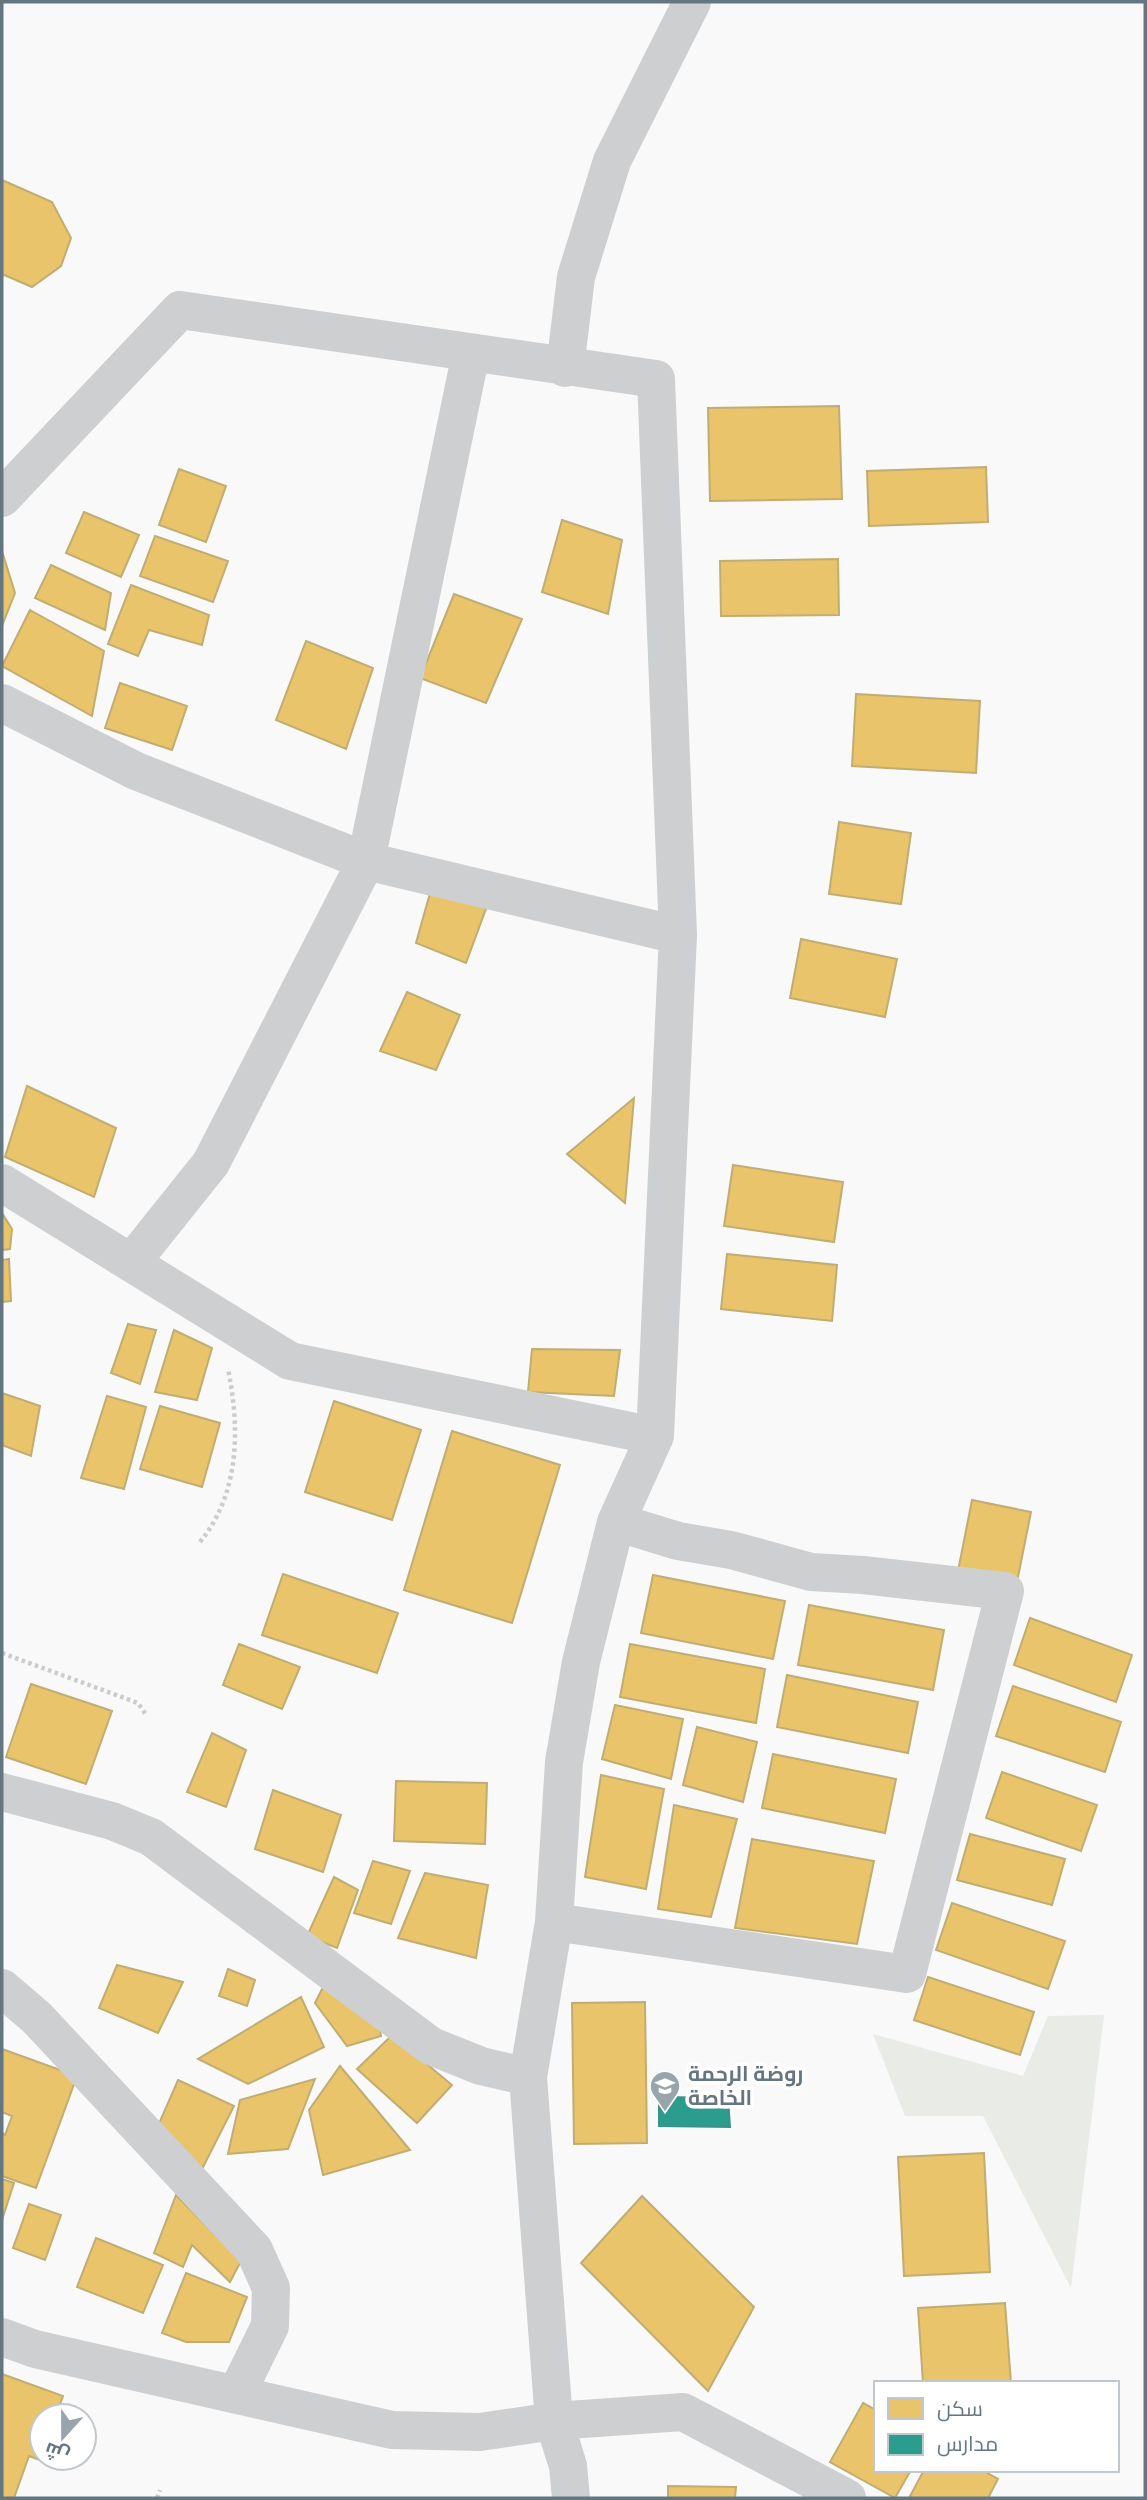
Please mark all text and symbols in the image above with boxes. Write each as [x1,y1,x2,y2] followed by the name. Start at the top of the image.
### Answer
[688,2059,803,2112] place label: روضة الرحمة الخاصة
[648,2069,682,2113] school or university icon: روضة الرحمة الخاصة
[874,2381,1119,2472] legend
[937,2394,983,2423] text: سكن
[28,2402,98,2472] north arrow
[937,2429,998,2458] text: مدارس
[41,2436,73,2469] text: ش

